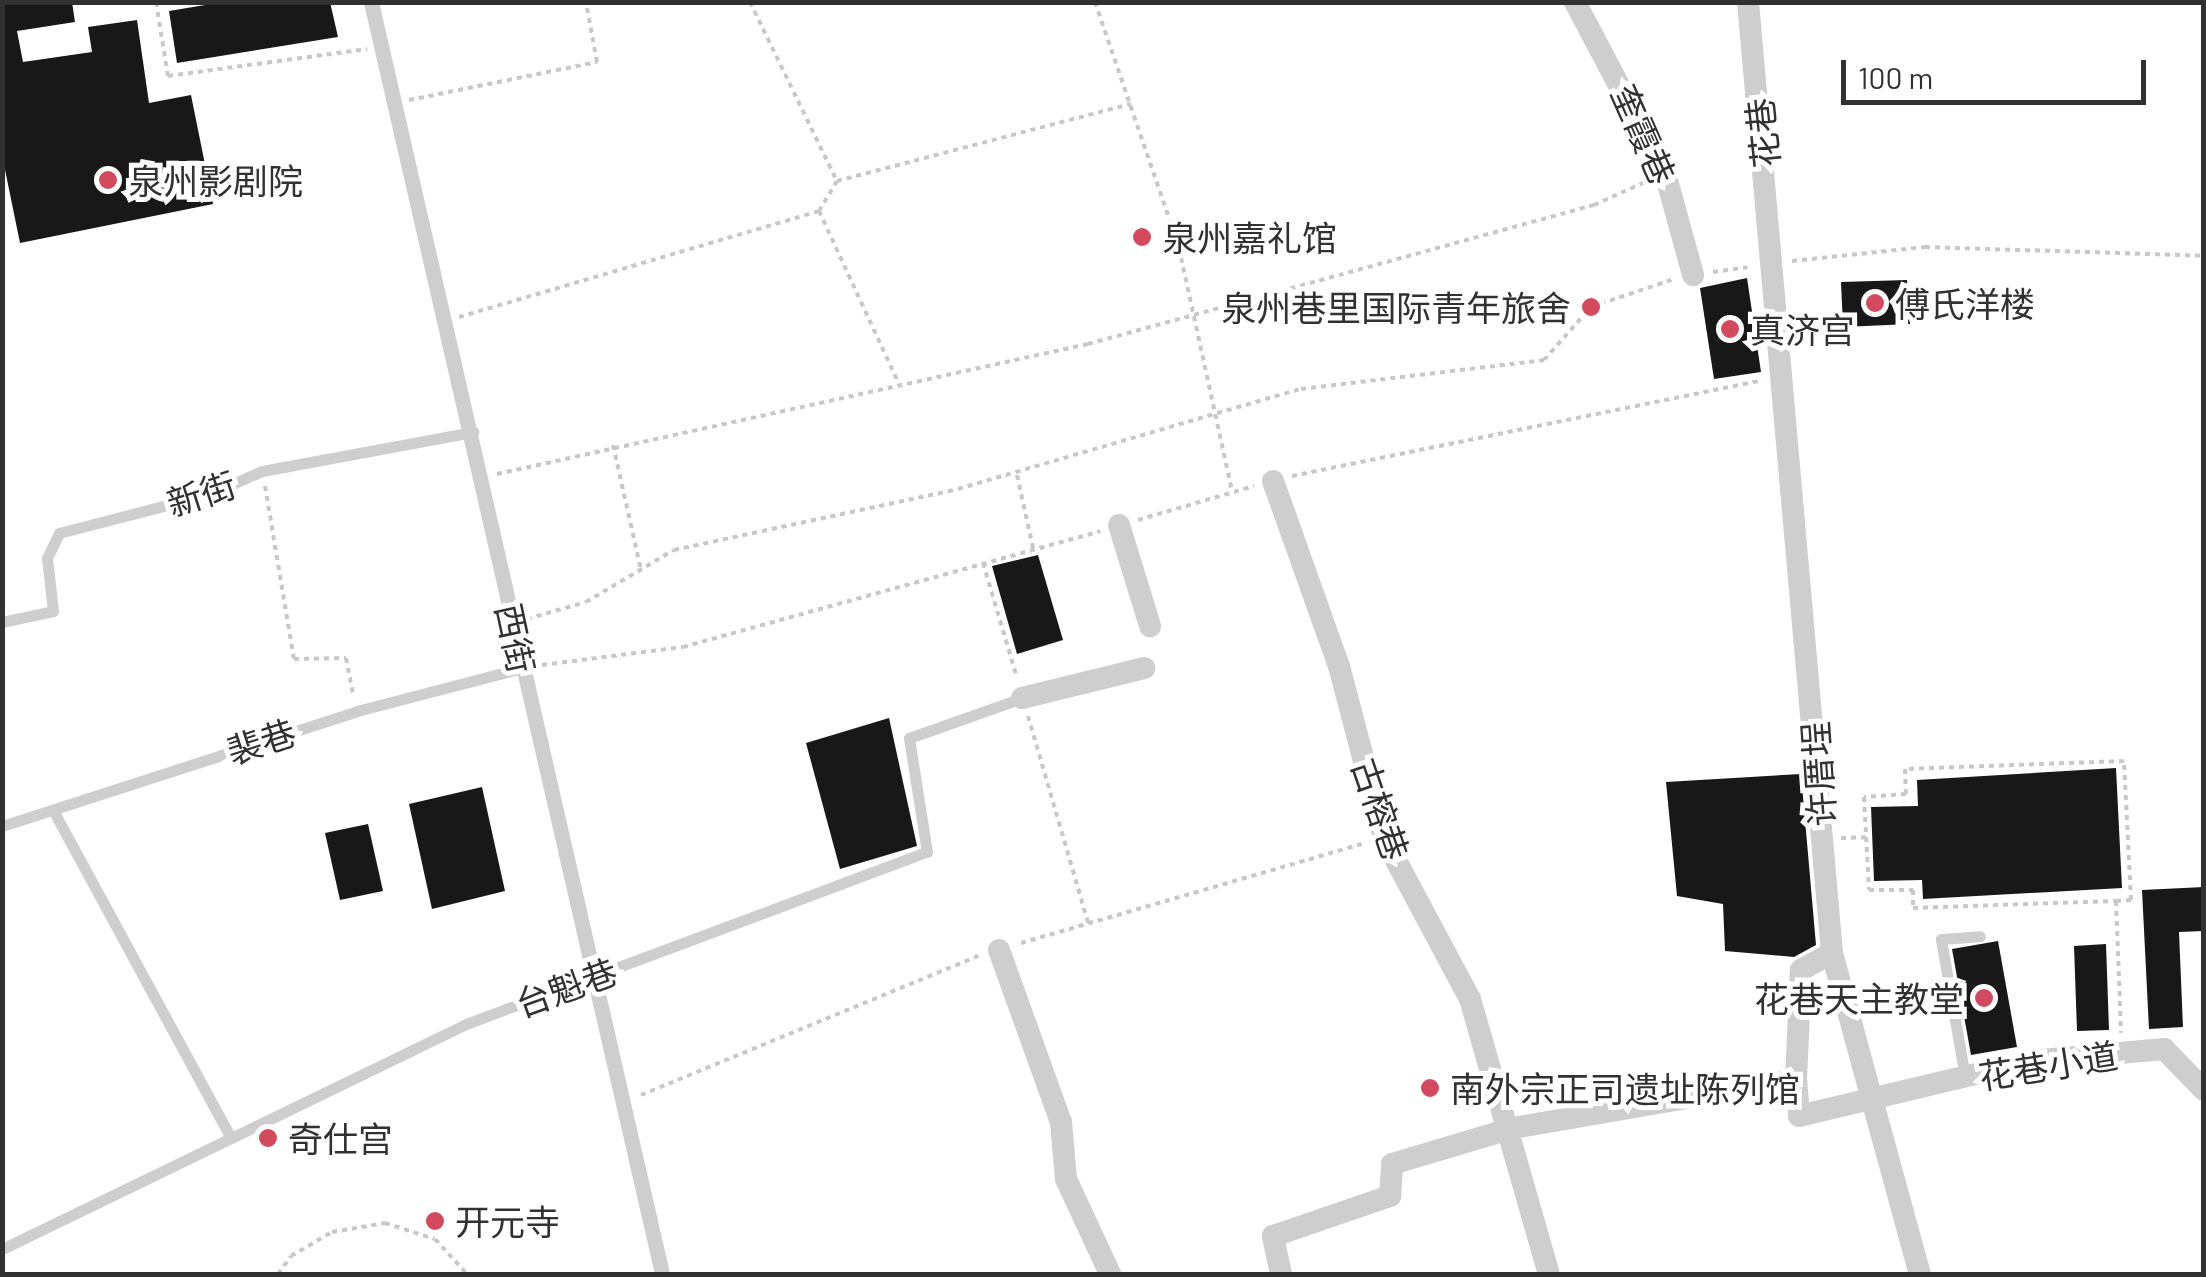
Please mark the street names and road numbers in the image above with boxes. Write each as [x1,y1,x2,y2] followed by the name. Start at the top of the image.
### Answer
[1603,77,1685,191] street label: 奎霞巷
[1737,96,1787,170] street label: 花巷
[161,462,241,524] street label: 新街
[488,599,544,677] street label: 西街
[221,710,301,772] street label: 裴巷
[1793,720,1843,828] street label: 许厝埕
[1344,753,1418,865] street label: 古榕巷
[509,949,623,1025] street label: 台魁巷
[1976,1033,2120,1097] street label: 花巷小道

